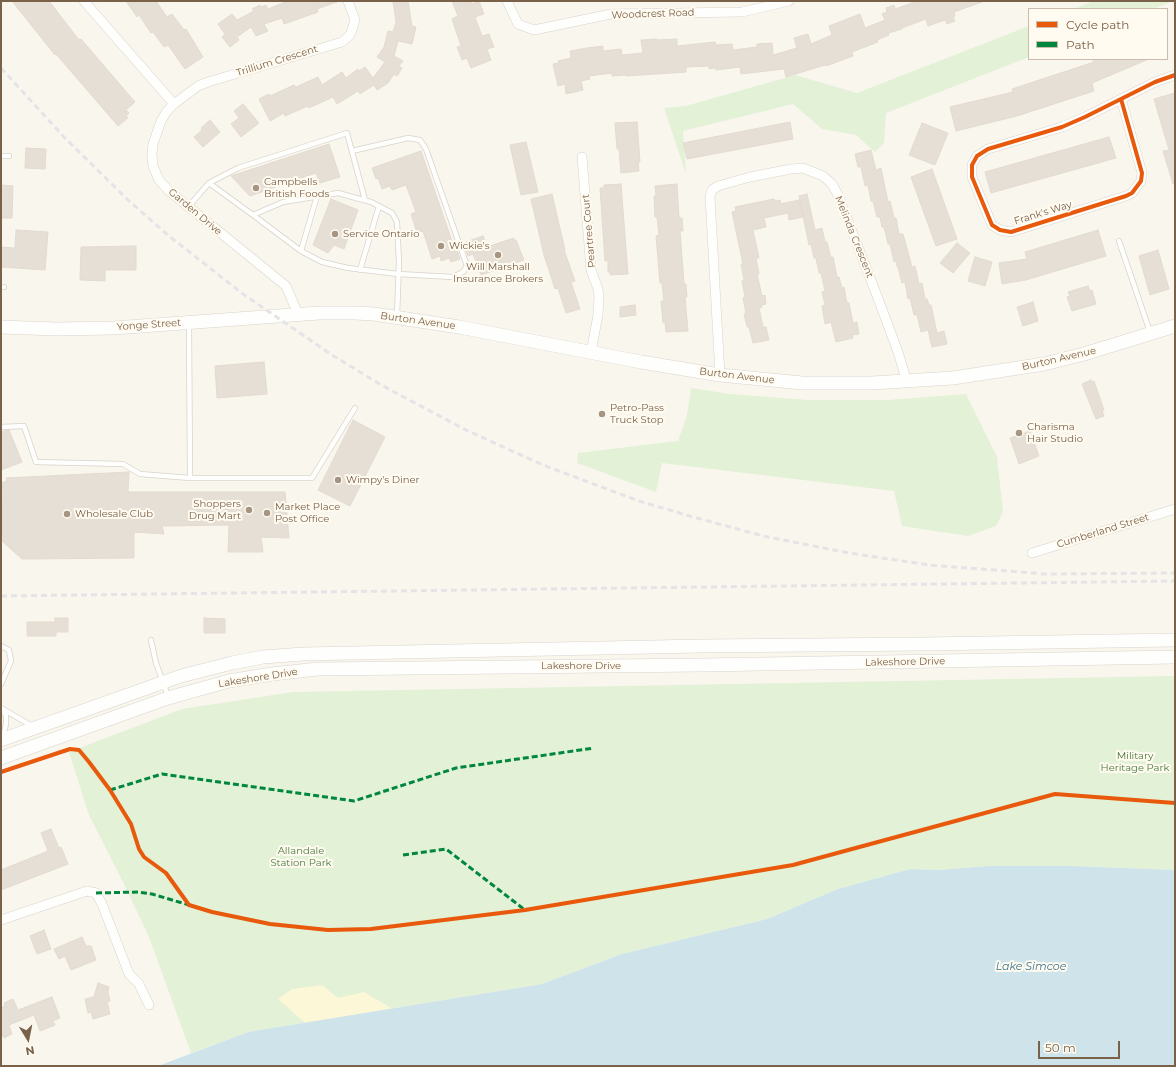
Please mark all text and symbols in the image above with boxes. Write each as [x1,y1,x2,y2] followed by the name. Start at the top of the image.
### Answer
[611,7,695,21] street label: Woodcrest Road
[1028,8,1168,60] legend
[1066,17,1129,32] text: Cycle path
[1066,37,1095,52] text: Path
[235,43,319,79] street label: Trillium Crescent
[264,176,329,200] place label: Campbells British Foods
[251,183,261,193] marker: Campbells British Foods
[166,186,224,238] street label: Garden Drive
[580,194,598,268] street label: Peartree Court
[832,194,876,280] street label: Melinda Crescent
[1013,199,1073,227] street label: Frank's Way
[343,228,419,240] place label: Service Ontario
[330,229,340,239] marker: Service Ontario
[449,240,490,252] place label: Wickie's
[436,241,446,251] marker: Wickie's
[493,250,503,260] marker: Will Marshall Insurance Brokers
[453,261,543,284] place label: Will Marshall Insurance Brokers
[380,310,456,332] street label: Burton Avenue
[116,317,182,333] street label: Yonge Street
[1021,345,1097,373] street label: Burton Avenue
[699,365,775,387] street label: Burton Avenue
[610,402,664,426] place label: Petro-Pass Truck Stop
[597,409,607,419] marker: Petro-Pass Truck Stop
[1027,421,1083,444] place label: Charisma Hair Studio
[1014,428,1024,438] marker: Charisma Hair Studio
[346,474,420,486] place label: Wimpy's Diner
[333,475,343,485] marker: Wimpy's Diner
[189,498,241,522] place label: Shoppers Drug Mart
[275,501,340,524] place label: Market Place Post Office
[244,505,254,515] marker: Shoppers Drug Mart
[75,508,153,520] place label: Wholesale Club
[262,508,272,518] marker: Market Place Post Office
[62,509,72,519] marker: Wholesale Club
[1055,511,1151,551] street label: Cumberland Street
[865,655,945,669] street label: Lakeshore Drive
[541,660,621,672] street label: Lakeshore Drive
[217,666,299,690] street label: Lakeshore Drive
[1101,750,1169,774] park label: Military Heritage Park
[270,845,332,868] park label: Allandale Station Park
[996,960,1066,974] water label: Lake Simcoe
[8,1019,48,1059] north arrow
[1040,1033,1122,1059] scale bar
[1045,1040,1076,1055] text: 50 m
[24,1043,36,1058] text: N

